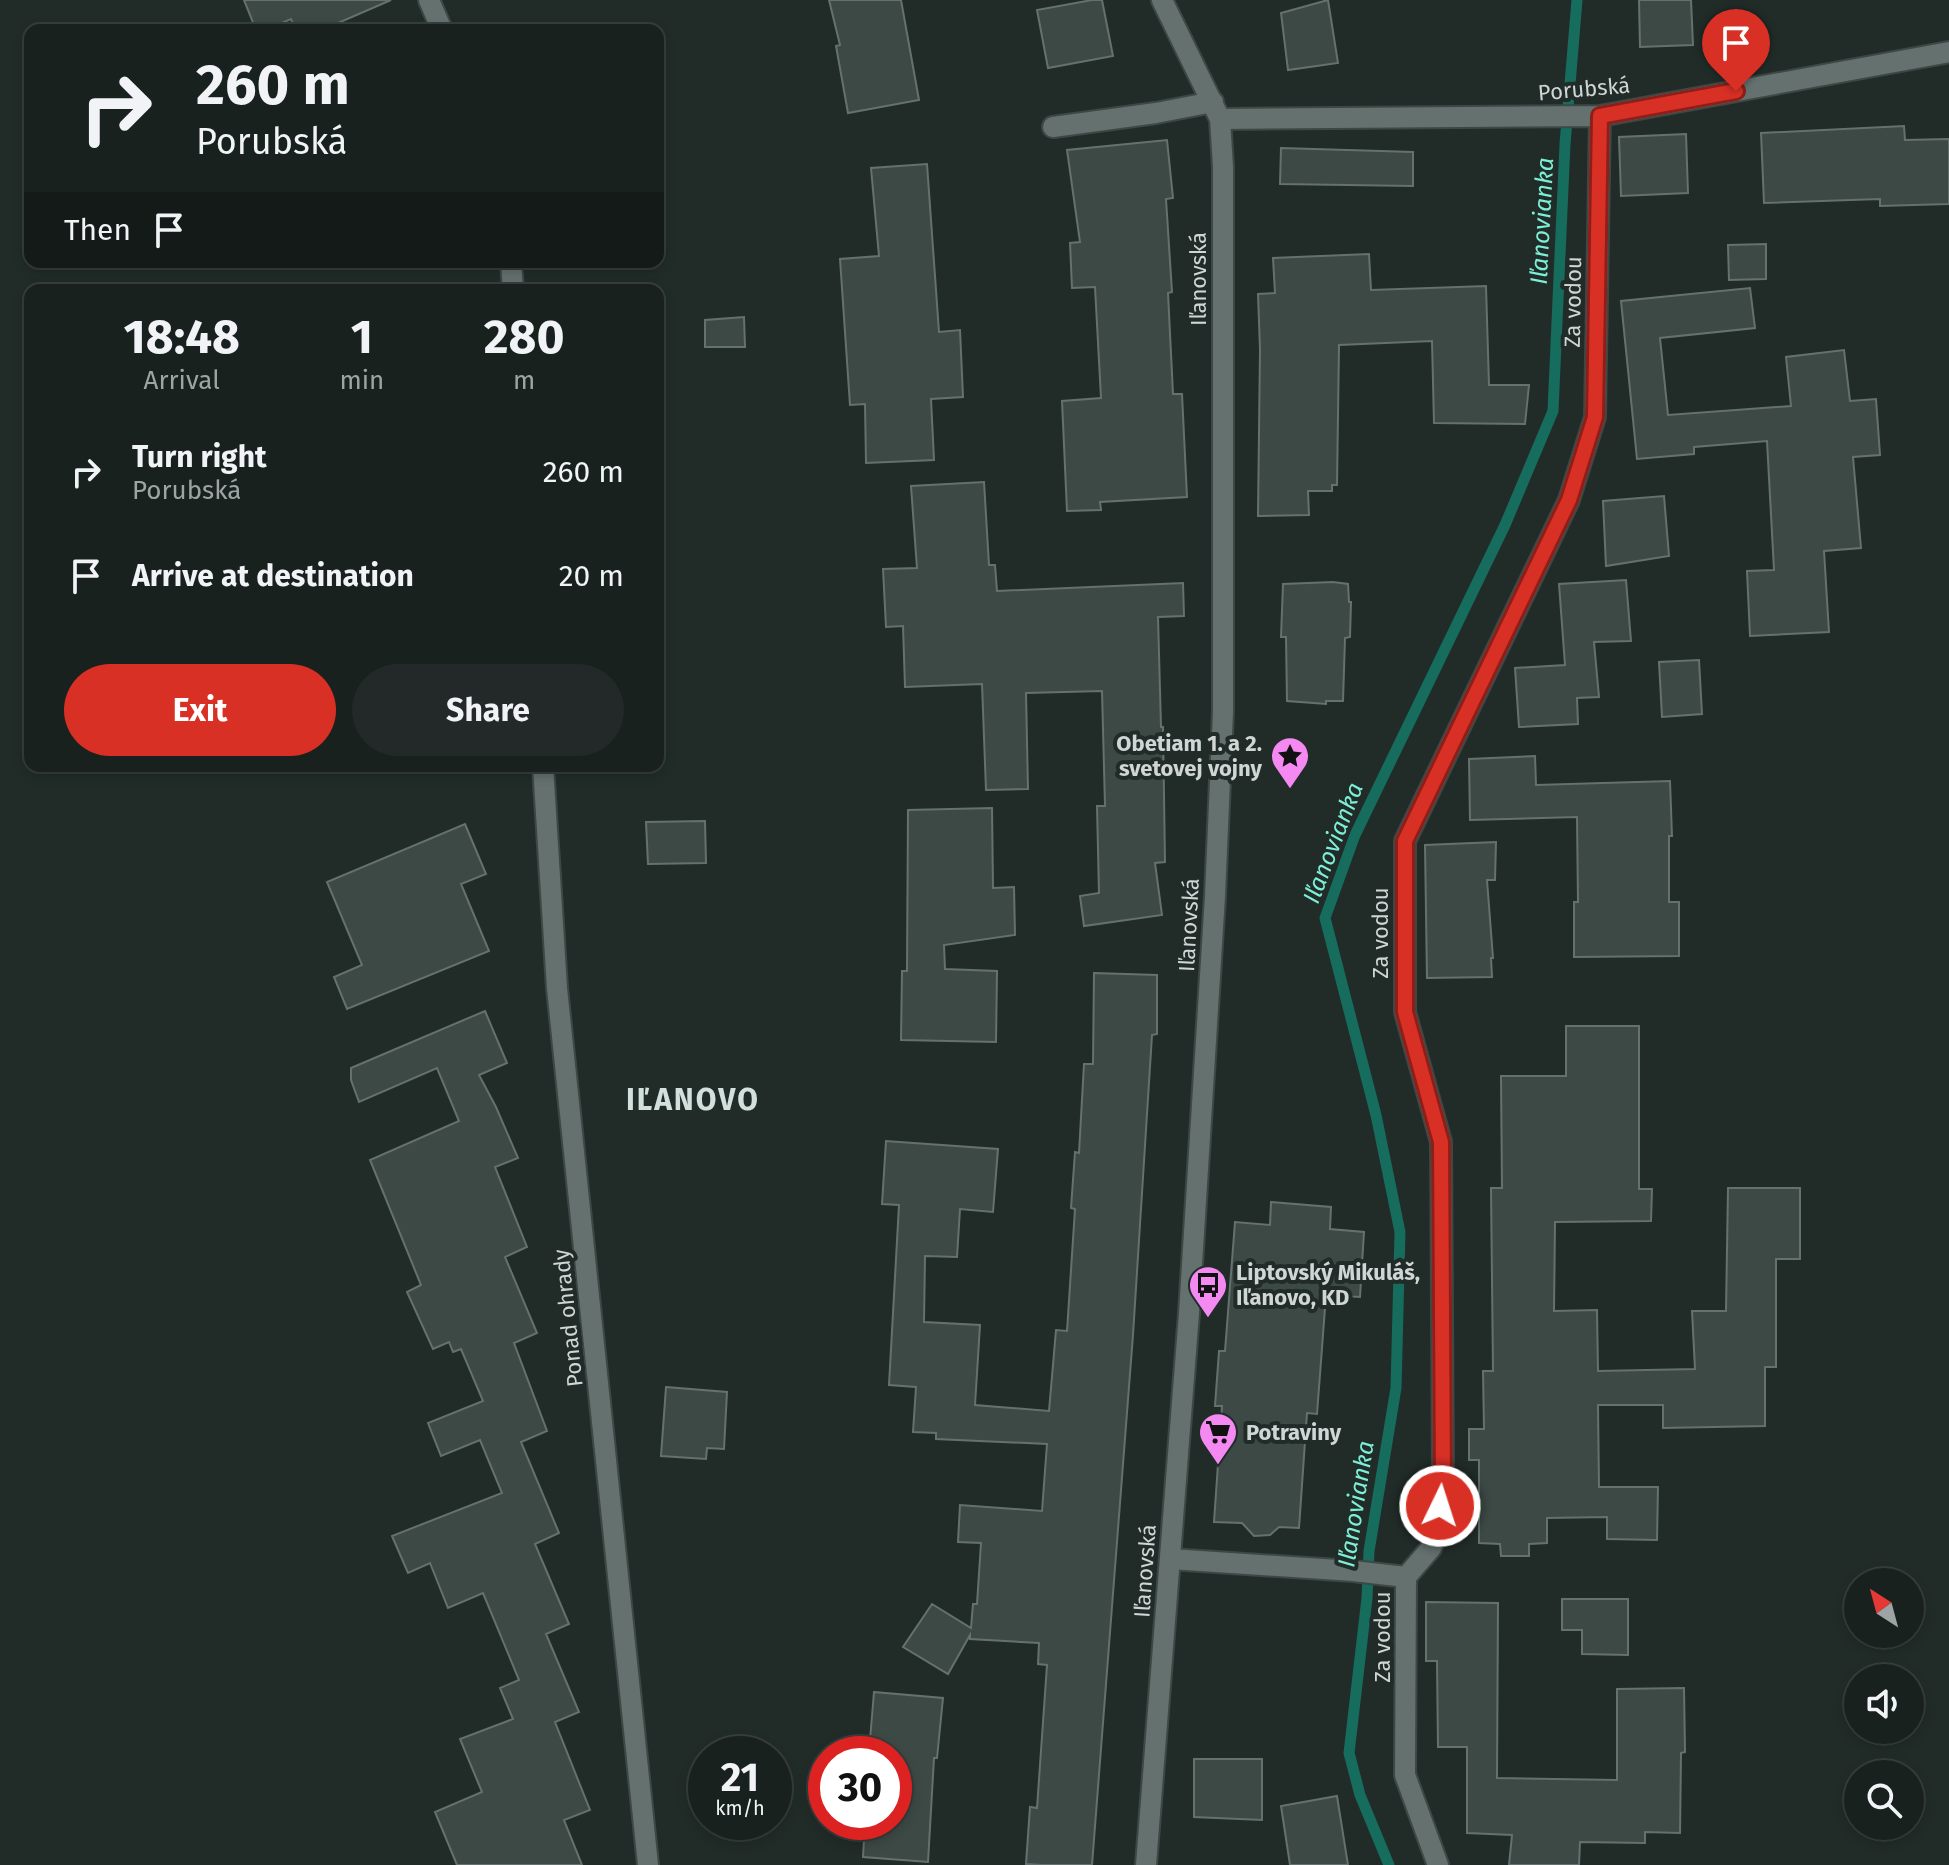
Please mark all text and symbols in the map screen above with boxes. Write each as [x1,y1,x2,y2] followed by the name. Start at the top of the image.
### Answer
[1702,9,1770,91] pin
[1714,21,1758,65] icon: arrive
[196,52,350,119] text: 260 m
[64,56,168,160] icon: right
[1537,72,1631,106] street label: Porubská
[196,120,347,164] text: Porubská
[1525,157,1559,285] water label: Iľanovianka
[147,208,191,252] icon: arrive
[64,212,131,248] text: Then
[1185,232,1212,326] street label: Iľanovská
[1559,256,1587,348] street label: Za vodou
[123,308,240,366] text: 18:48
[351,308,373,366] text: 1
[484,308,565,366] text: 280
[144,365,220,396] text: Arrival
[339,365,384,396] text: min
[513,365,535,396] text: m
[132,439,267,475] text: Turn right
[64,450,108,494] icon: right
[543,454,624,490] text: 260 m
[132,475,241,506] text: Porubská
[64,554,108,598] icon: arrive
[132,558,414,594] text: Arrive at destination
[559,558,624,594] text: 20 m
[64,664,336,756] button: Exit
[352,664,624,756] button: Share
[1116,730,1263,782] place label: Obetiam 1. a 2. svetovej vojny
[1269,735,1311,790] place icon: Obetiam 1. a 2. svetovej vojny
[1297,779,1369,907] water label: Iľanovianka
[1173,877,1205,973] street label: Iľanovská
[1367,887,1394,979] street label: Za vodou
[626,1082,760,1118] district label: IĽANOVO
[547,1248,589,1388] street label: Ponad ohrady
[1236,1259,1420,1311] place label: Liptovský Mikuláš, Iľanovo, KD
[1187,1264,1229,1319] bus stop icon: Liptovský Mikuláš, Iľanovo, KD
[1197,1411,1239,1466] supermarket icon: Potraviny
[1246,1419,1342,1446] place label: Potraviny
[1332,1439,1380,1569] water label: Iľanovianka
[1398,1464,1482,1548] position arrow
[1128,1523,1162,1619] street label: Iľanovská
[1844,1568,1924,1648] north arrow
[1844,1568,1924,1840] map controls
[1369,1591,1396,1683] street label: Za vodou
[1844,1664,1924,1744] button: sound
[808,1736,912,1840] speed limit sign: 30
[721,1754,759,1802] text: 21
[1844,1760,1924,1840] button: search
[715,1796,765,1820] text: km/h

